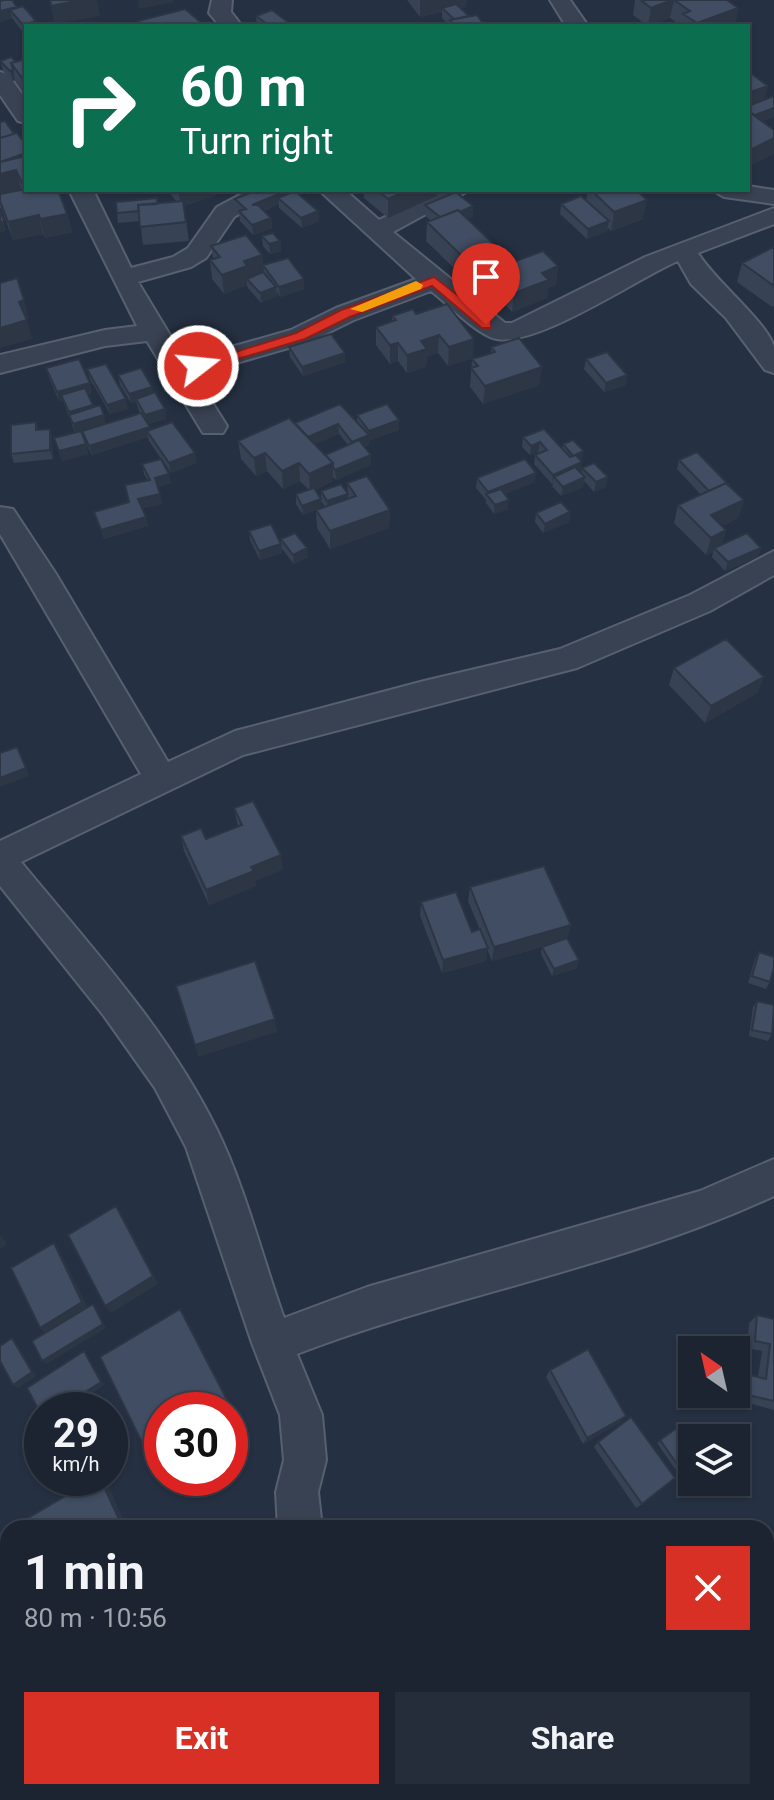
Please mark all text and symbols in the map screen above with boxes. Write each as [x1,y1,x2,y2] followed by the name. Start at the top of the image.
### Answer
[180,54,307,120] text: 60 m
[48,56,152,160] icon: right
[180,121,333,163] text: Turn right
[452,243,520,325] pin
[464,255,508,299] icon: arrive
[156,324,240,408] position arrow
[678,1336,750,1408] north arrow
[678,1336,750,1496] map controls
[144,1392,248,1496] speed limit sign: 30
[53,1410,99,1457] text: 29
[678,1424,750,1496] button: layers
[53,1452,99,1476] text: km/h
[24,1544,145,1601] text: 1 min
[666,1546,750,1630] button: close
[24,1603,167,1633] text: 80 m · 10:56
[24,1692,379,1784] button: Exit
[395,1692,750,1784] button: Share

